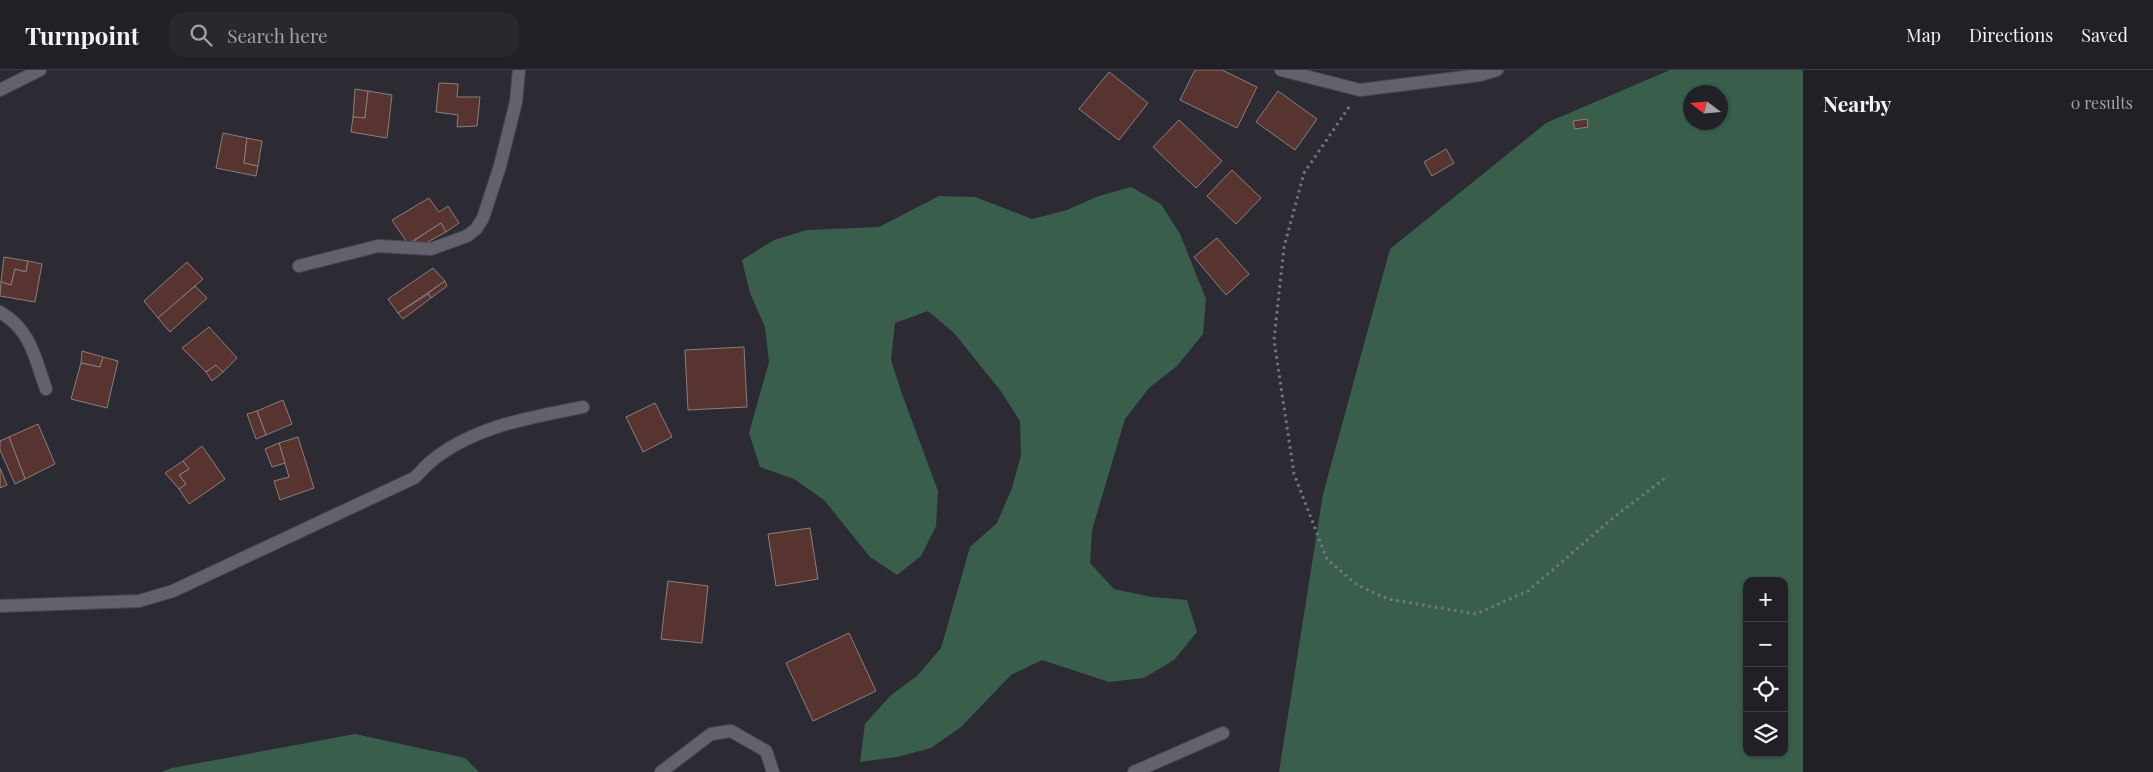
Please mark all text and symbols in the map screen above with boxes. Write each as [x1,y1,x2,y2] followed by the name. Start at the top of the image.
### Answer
[169,12,519,57] search box
[25,19,139,51] text: Turnpoint
[187,21,215,49] icon: search
[227,22,328,48] text: Search here
[1906,23,1941,47] text: Map
[1969,23,2053,47] text: Directions
[2081,23,2128,47] text: Saved
[1683,85,1728,130] north arrow
[1823,89,1892,117] text: Nearby
[2071,92,2133,113] text: 0 results
[1743,577,1788,757] map controls
[1743,577,1788,622] button: +
[1743,622,1788,667] button: −
[1743,667,1788,712] button: locate
[1743,712,1788,757] button: layers

